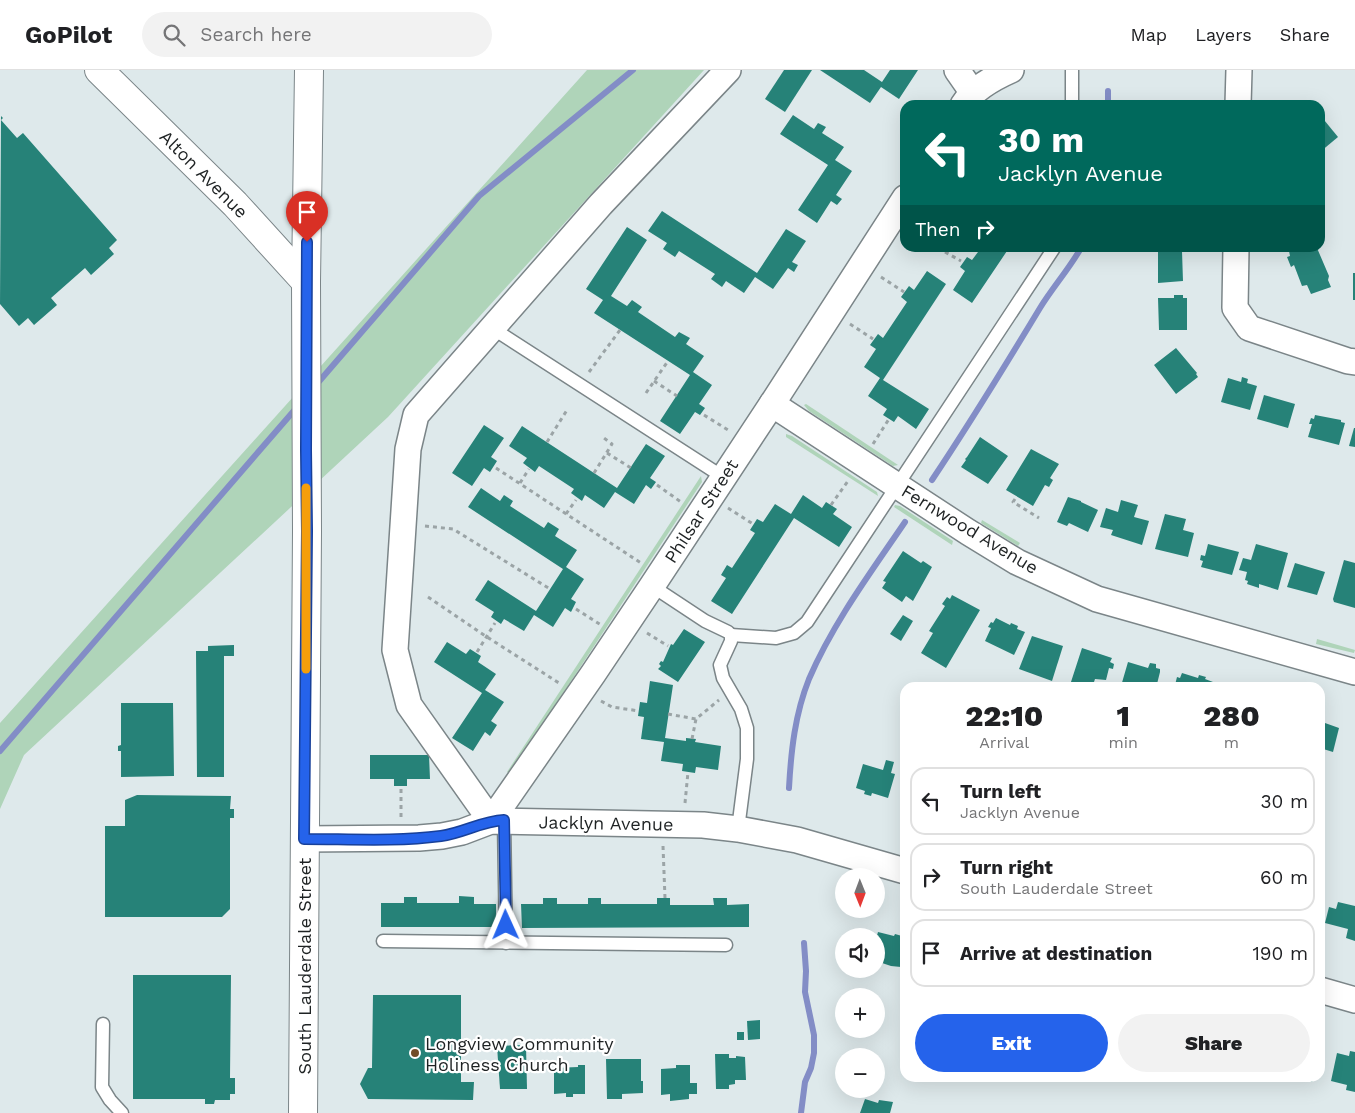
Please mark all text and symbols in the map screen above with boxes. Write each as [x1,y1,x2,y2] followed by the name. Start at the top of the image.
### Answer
[142,12,492,57] search box
[25,21,112,49] text: GoPilot
[160,21,188,49] icon: search
[200,23,312,46] text: Search here
[1130,24,1167,45] text: Map
[1195,24,1252,45] text: Layers
[1280,24,1330,45] text: Share
[998,119,1084,161] text: 30 m
[915,120,980,185] icon: left
[156,126,252,222] street label: Alton Avenue
[998,161,1163,186] text: Jacklyn Avenue
[286,191,328,242] pin
[293,198,321,226] icon: arrive
[971,215,999,243] icon: right
[915,218,961,241] text: Then
[660,455,743,567] street label: Philsar Street
[898,480,1042,578] street label: Fernwood Avenue
[965,698,1043,733] text: 22:10
[1117,698,1130,733] text: 1
[1203,698,1260,733] text: 280
[979,733,1029,752] text: Arrival
[1109,733,1138,752] text: min
[1224,733,1239,752] text: m
[960,780,1041,803] text: Turn left
[917,787,945,815] icon: left
[1261,790,1308,813] text: 30 m
[960,803,1080,822] text: Jacklyn Avenue
[538,811,674,835] street label: Jacklyn Avenue
[960,856,1053,879] text: Turn right
[294,857,315,1074] street label: South Lauderdale Street
[917,863,945,891] icon: right
[1260,866,1308,889] text: 60 m
[835,868,885,918] north arrow
[835,868,885,1098] map controls
[960,879,1153,898] text: South Lauderdale Street
[479,898,531,950] position arrow
[835,928,885,978] button: sound
[917,939,945,967] icon: arrive
[960,942,1152,965] text: Arrive at destination
[1252,942,1308,965] text: 190 m
[835,988,885,1038] button: +
[915,1014,1108,1072] button: Exit
[1118,1014,1310,1072] button: Share
[425,1033,614,1075] place label: Longview Community Holiness Church
[409,1047,421,1059] marker: Longview Community Holiness Church
[835,1048,885,1098] button: −

